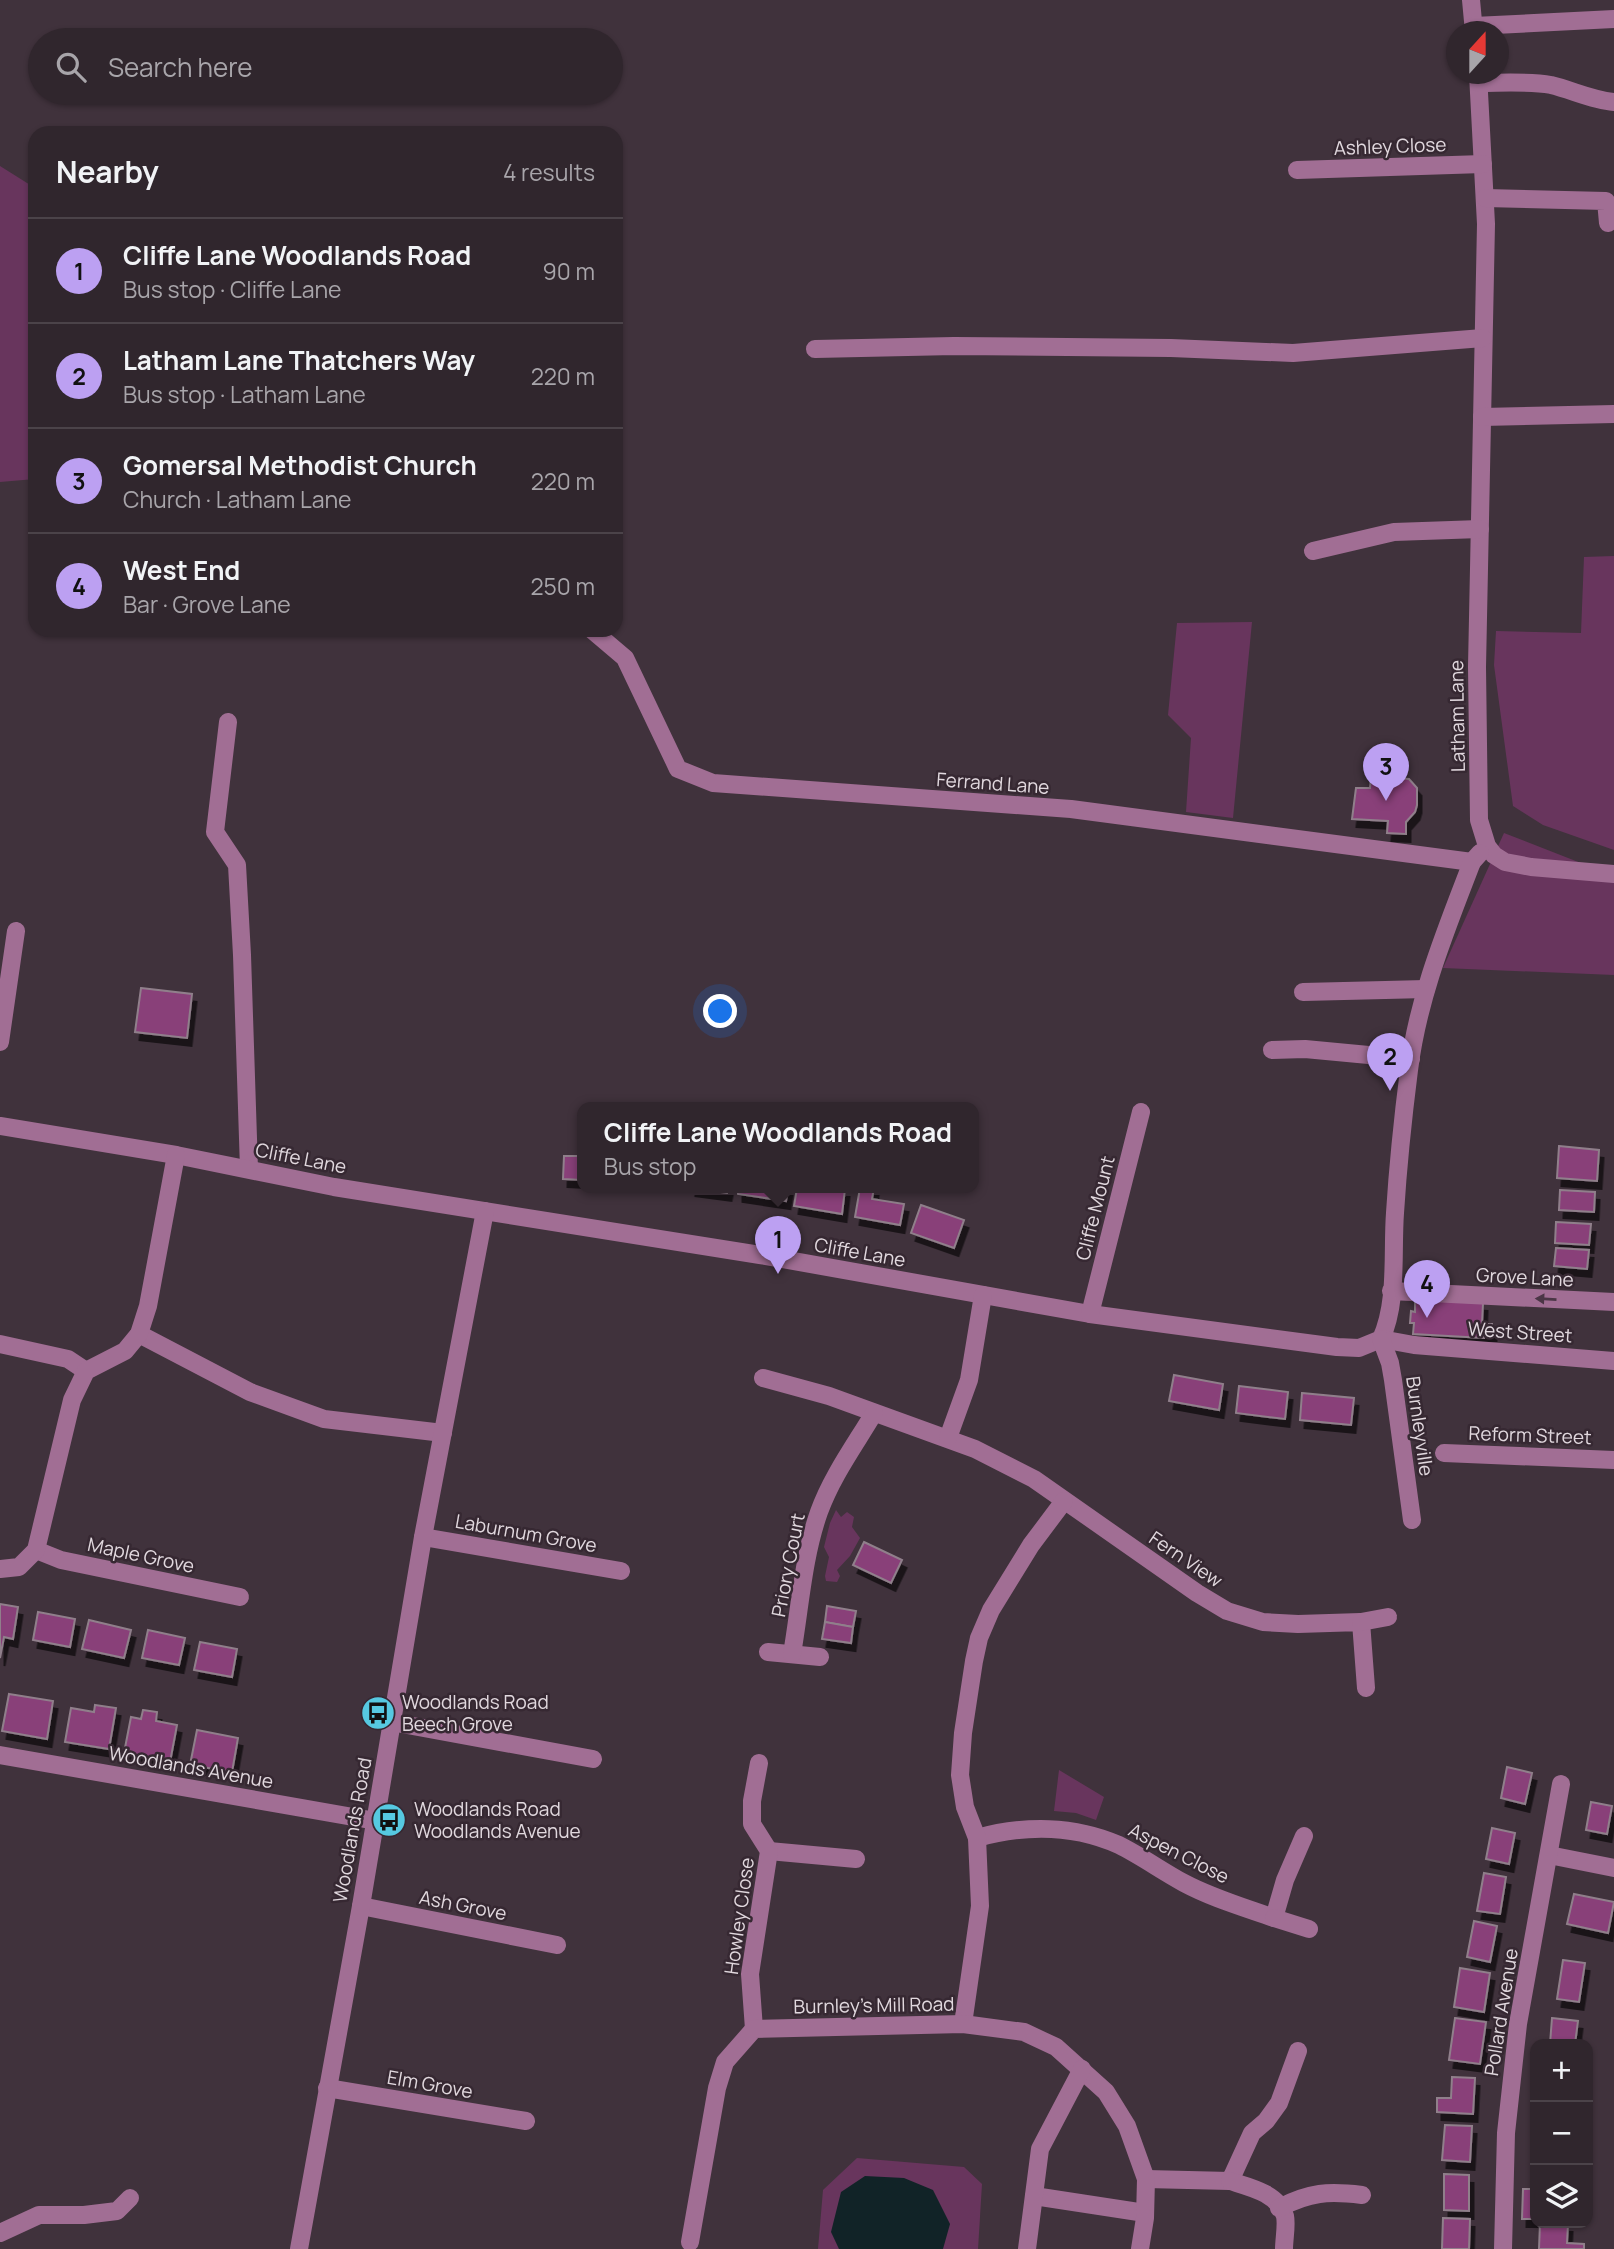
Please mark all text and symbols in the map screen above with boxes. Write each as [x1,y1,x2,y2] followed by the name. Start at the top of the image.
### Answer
[1446,21,1509,84] north arrow
[28,28,623,105] search box
[52,48,90,86] icon: search
[108,49,253,85] text: Search here
[1333,131,1447,161] street label: Ashley Close
[56,151,159,192] text: Nearby
[503,156,595,188] text: 4 results
[123,237,471,273] text: Cliffe Lane Woodlands Road
[74,255,84,287] text: 1
[543,255,595,287] text: 90 m
[123,273,341,305] text: Bus stop · Cliffe Lane
[123,342,475,378] text: Latham Lane Thatchers Way
[72,360,86,392] text: 2
[531,360,595,392] text: 220 m
[123,378,366,410] text: Bus stop · Latham Lane
[123,447,477,483] text: Gomersal Methodist Church
[72,465,86,497] text: 3
[531,465,595,497] text: 220 m
[123,483,351,515] text: Church · Latham Lane
[123,552,240,588] text: West End
[72,570,86,602] text: 4
[530,570,595,602] text: 250 m
[123,588,291,620] text: Bar · Grove Lane
[1443,660,1471,772] street label: Latham Lane
[1363,743,1409,801] pin: 3
[936,766,1050,800] street label: Ferrand Lane
[703,994,737,1028] your location
[1367,1033,1413,1091] pin: 2
[577,1102,979,1193] popup
[604,1114,952,1150] text: Cliffe Lane Woodlands Road
[253,1136,349,1180] street label: Cliffe Lane
[604,1150,696,1182] text: Bus stop
[1069,1153,1121,1263] street label: Cliffe Mount
[755,1216,801,1274] pin: 1
[812,1231,908,1273] street label: Cliffe Lane
[1404,1260,1450,1318] pin: 4
[1476,1261,1574,1293] street label: Grove Lane
[1535,1293,1557,1304] one-way arrow
[1467,1315,1573,1349] street label: West Street
[1400,1374,1440,1478] street label: Burnleyville
[1468,1420,1592,1450] street label: Reform Street
[453,1508,599,1558] street label: Laburnum Grove
[765,1511,811,1619] street label: Priory Court
[1144,1525,1228,1593] street label: Fern View
[85,1531,197,1579] street label: Maple Grove
[402,1689,549,1737] place label: Woodlands Road Beech Grove
[359,1694,397,1732] bus stop icon: Woodlands Road Beech Grove
[107,1740,275,1794] street label: Woodlands Avenue
[326,1756,378,1904] street label: Woodlands Road
[414,1796,581,1844] place label: Woodlands Road Woodlands Avenue
[370,1801,408,1839] bus stop icon: Woodlands Road Woodlands Avenue
[1124,1817,1234,1889] street label: Aspen Close
[718,1856,760,1976] street label: Howley Close
[417,1884,509,1926] street label: Ash Grove
[1478,1946,1524,2078] street label: Pollard Avenue
[793,1991,955,2019] street label: Burnley's Mill Road
[1530,2039,1593,2228] map controls
[1530,2039,1593,2102] button: +
[385,2064,475,2104] street label: Elm Grove
[1530,2102,1593,2165] button: −
[1530,2165,1593,2228] button: layers

